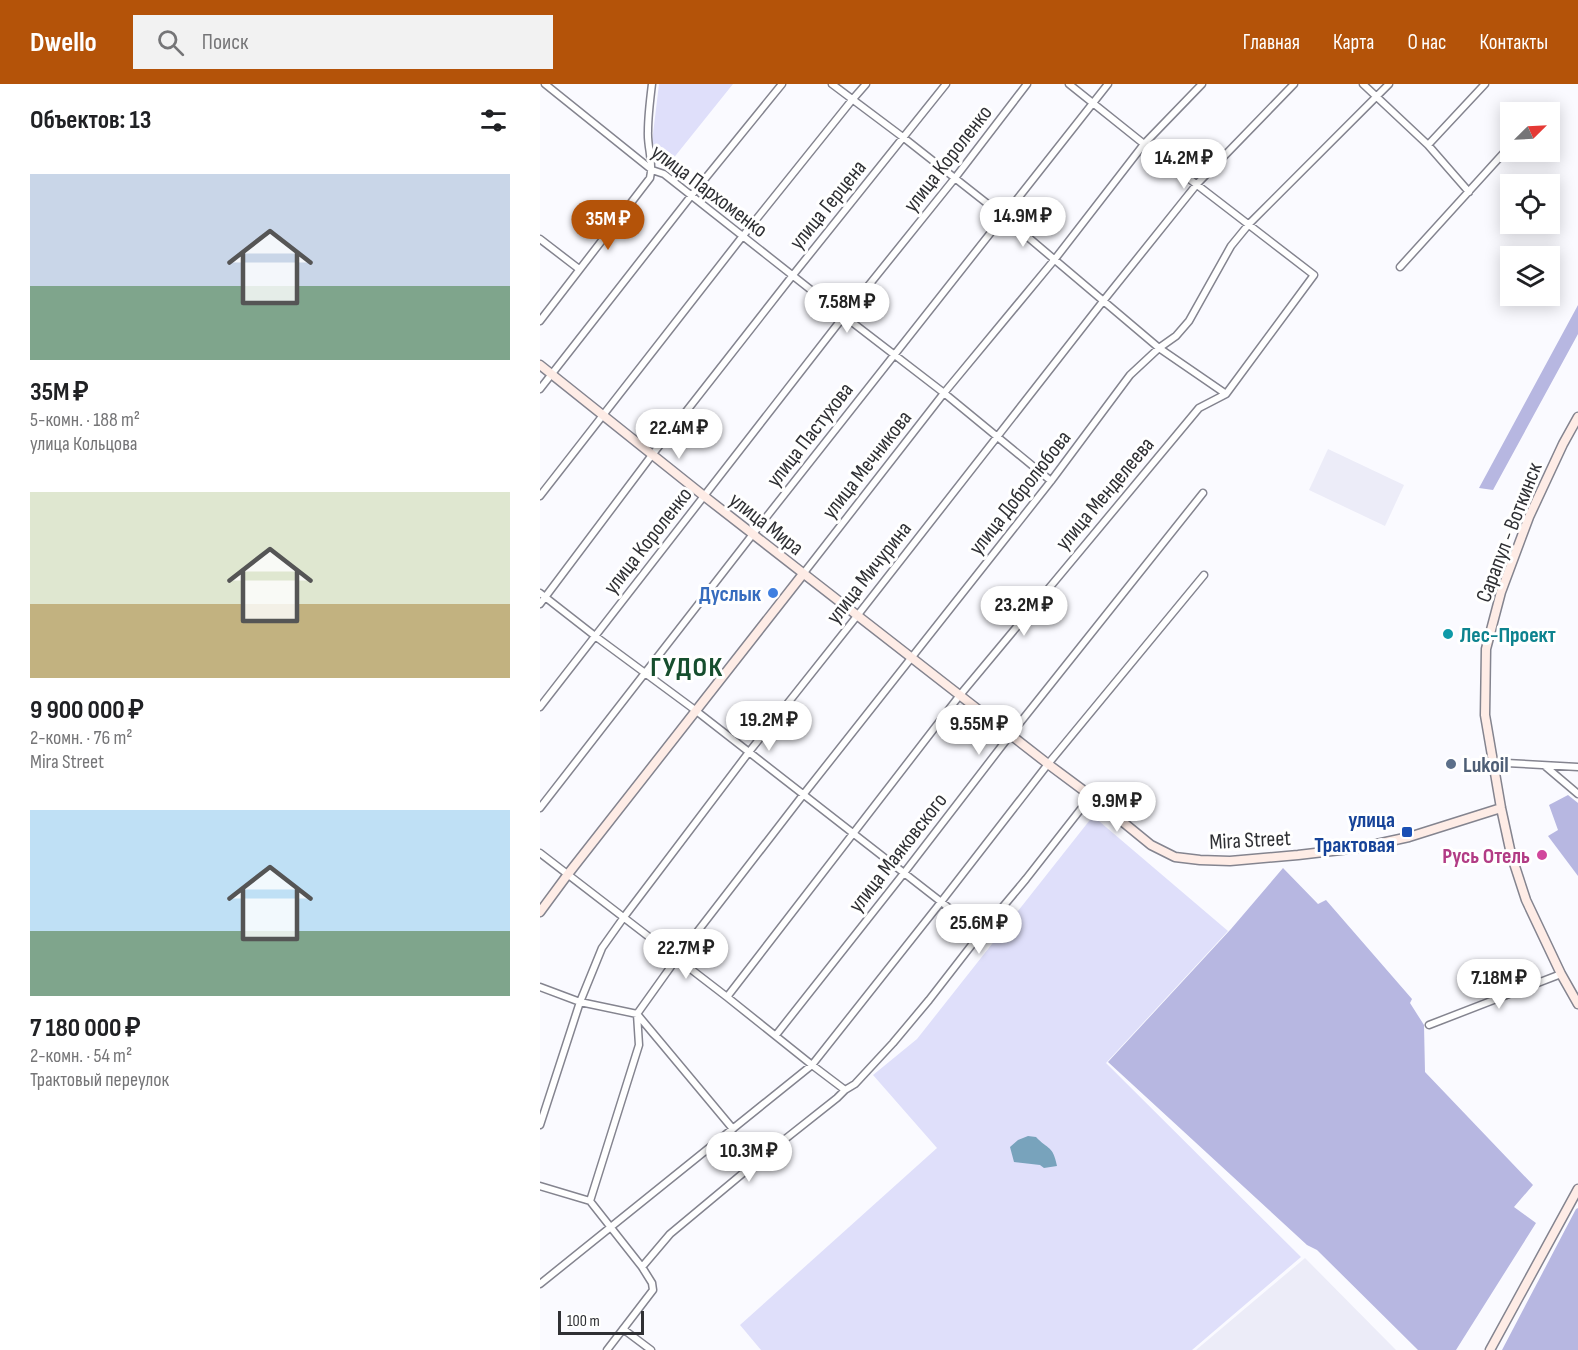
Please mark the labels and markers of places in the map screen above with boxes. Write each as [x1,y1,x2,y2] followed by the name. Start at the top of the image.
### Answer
[1129,139,1239,190] pin: 14.2M ₽
[968,197,1078,248] pin: 14.9M ₽
[566,200,650,251] pin: 35M ₽
[792,283,902,334] pin: 7.58M ₽
[624,409,734,460] pin: 22.4M ₽
[699,581,762,608] place label: Дуслык
[766,586,780,600] marker: Дуслык
[969,586,1079,637] pin: 23.2M ₽
[1460,622,1556,649] place label: Лес-Проект
[1441,627,1455,641] marker: Лес-Проект
[714,701,824,752] pin: 19.2M ₽
[924,705,1034,756] pin: 9.55M ₽
[1463,752,1509,779] place label: Lukoil
[1444,757,1458,771] marker: Lukoil
[1068,782,1166,833] pin: 9.9M ₽
[1314,807,1395,859] place label: улица Трактовая
[1400,825,1414,839] marker: улица Трактовая
[1442,843,1530,870] place label: Русь Отель
[1535,848,1549,862] marker: Русь Отель
[924,904,1034,955] pin: 25.6M ₽
[631,929,741,980] pin: 22.7M ₽
[1444,959,1554,1010] pin: 7.18M ₽
[694,1132,804,1183] pin: 10.3M ₽

